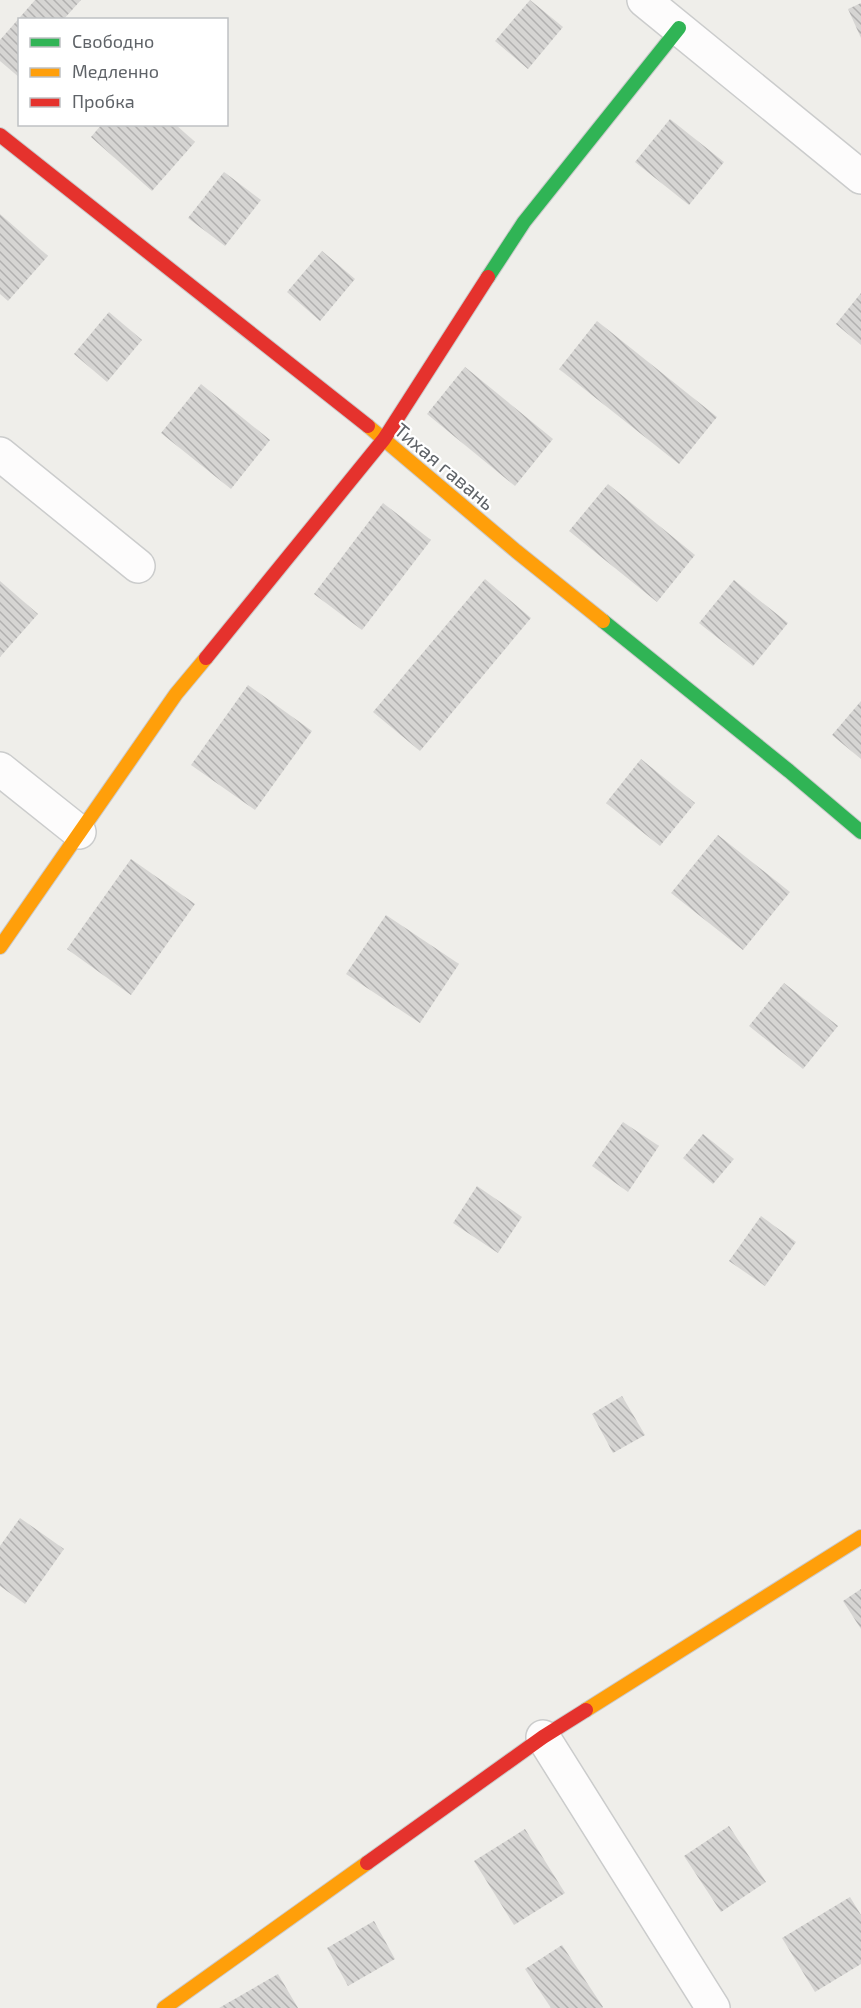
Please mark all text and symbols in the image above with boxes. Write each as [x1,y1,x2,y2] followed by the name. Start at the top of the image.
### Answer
[18,18,228,126] legend
[72,30,154,52] text: Свободно
[72,60,159,82] text: Медленно
[72,90,135,112] text: Пробка
[390,417,500,515] street label: Тихая гавань

